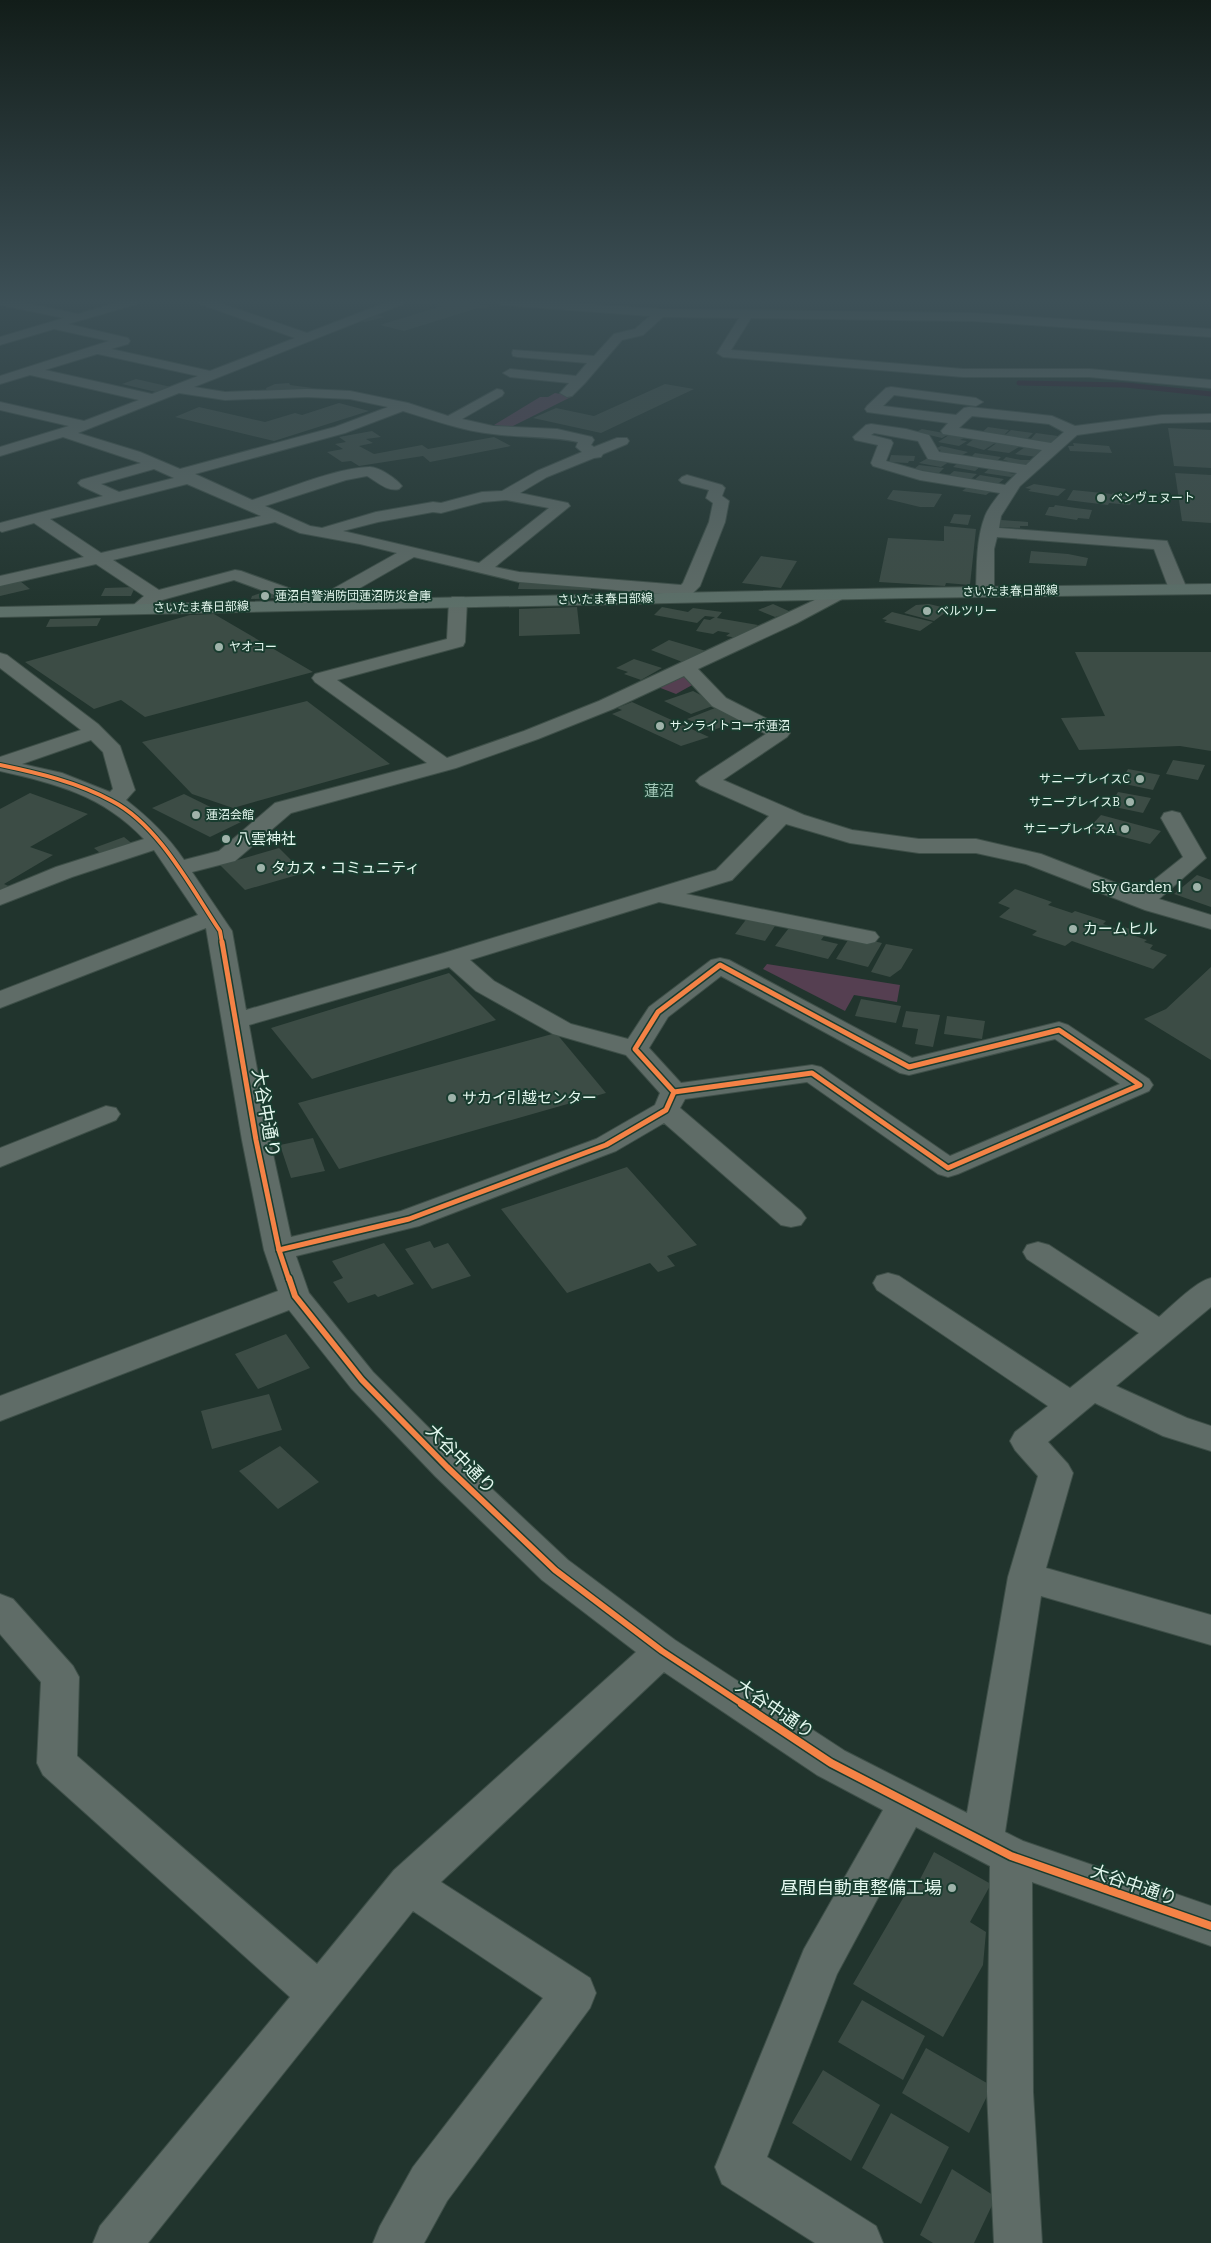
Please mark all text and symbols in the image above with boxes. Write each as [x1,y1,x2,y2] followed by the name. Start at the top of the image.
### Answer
[1111,491,1195,505] place label: ベンヴェヌート
[1095,492,1107,504] marker: ベンヴェヌート
[962,583,1058,599] street label: さいたま春日部線
[275,589,431,603] place label: 蓮沼自警消防団蓮沼防災倉庫
[259,590,271,602] marker: 蓮沼自警消防団蓮沼防災倉庫
[557,591,653,607] street label: さいたま春日部線
[153,599,249,615] street label: さいたま春日部線
[937,604,997,618] place label: ベルツリー
[921,605,933,617] marker: ベルツリー
[229,640,277,654] place label: ヤオコー
[213,641,225,653] marker: ヤオコー
[670,719,790,733] place label: サンライトコーポ蓮沼
[654,720,666,732] marker: サンライトコーポ蓮沼
[1039,772,1130,786] place label: サニープレイスC
[1134,773,1146,785] marker: サニープレイスC
[644,782,674,800] district label: 蓮沼
[1029,795,1120,809] place label: サニープレイスB
[1124,796,1136,808] marker: サニープレイスB
[206,808,254,822] place label: 蓮沼会館
[190,809,202,821] marker: 蓮沼会館
[1024,822,1115,836] place label: サニープレイスA
[1119,823,1131,835] marker: サニープレイスA
[236,830,296,848] place label: 八雲神社
[220,833,232,845] marker: 八雲神社
[271,859,420,877] place label: タカス・コミュニティ
[255,862,267,874] marker: タカス・コミュニティ
[1092,878,1187,896] place label: Sky GardenⅠ
[1191,881,1203,893] marker: Sky GardenⅠ
[1083,920,1158,938] place label: カームヒル
[1067,923,1079,935] marker: カームヒル
[247,1067,285,1159] street label: 大谷中通り
[462,1089,597,1107] place label: サカイ引越センター
[446,1092,458,1104] marker: サカイ引越センター
[421,1419,501,1499] street label: 大谷中通り
[732,1675,818,1743] street label: 大谷中通り
[1088,1860,1180,1910] street label: 大谷中通り
[780,1877,942,1899] place label: 昼間自動車整備工場
[946,1882,958,1894] marker: 昼間自動車整備工場

